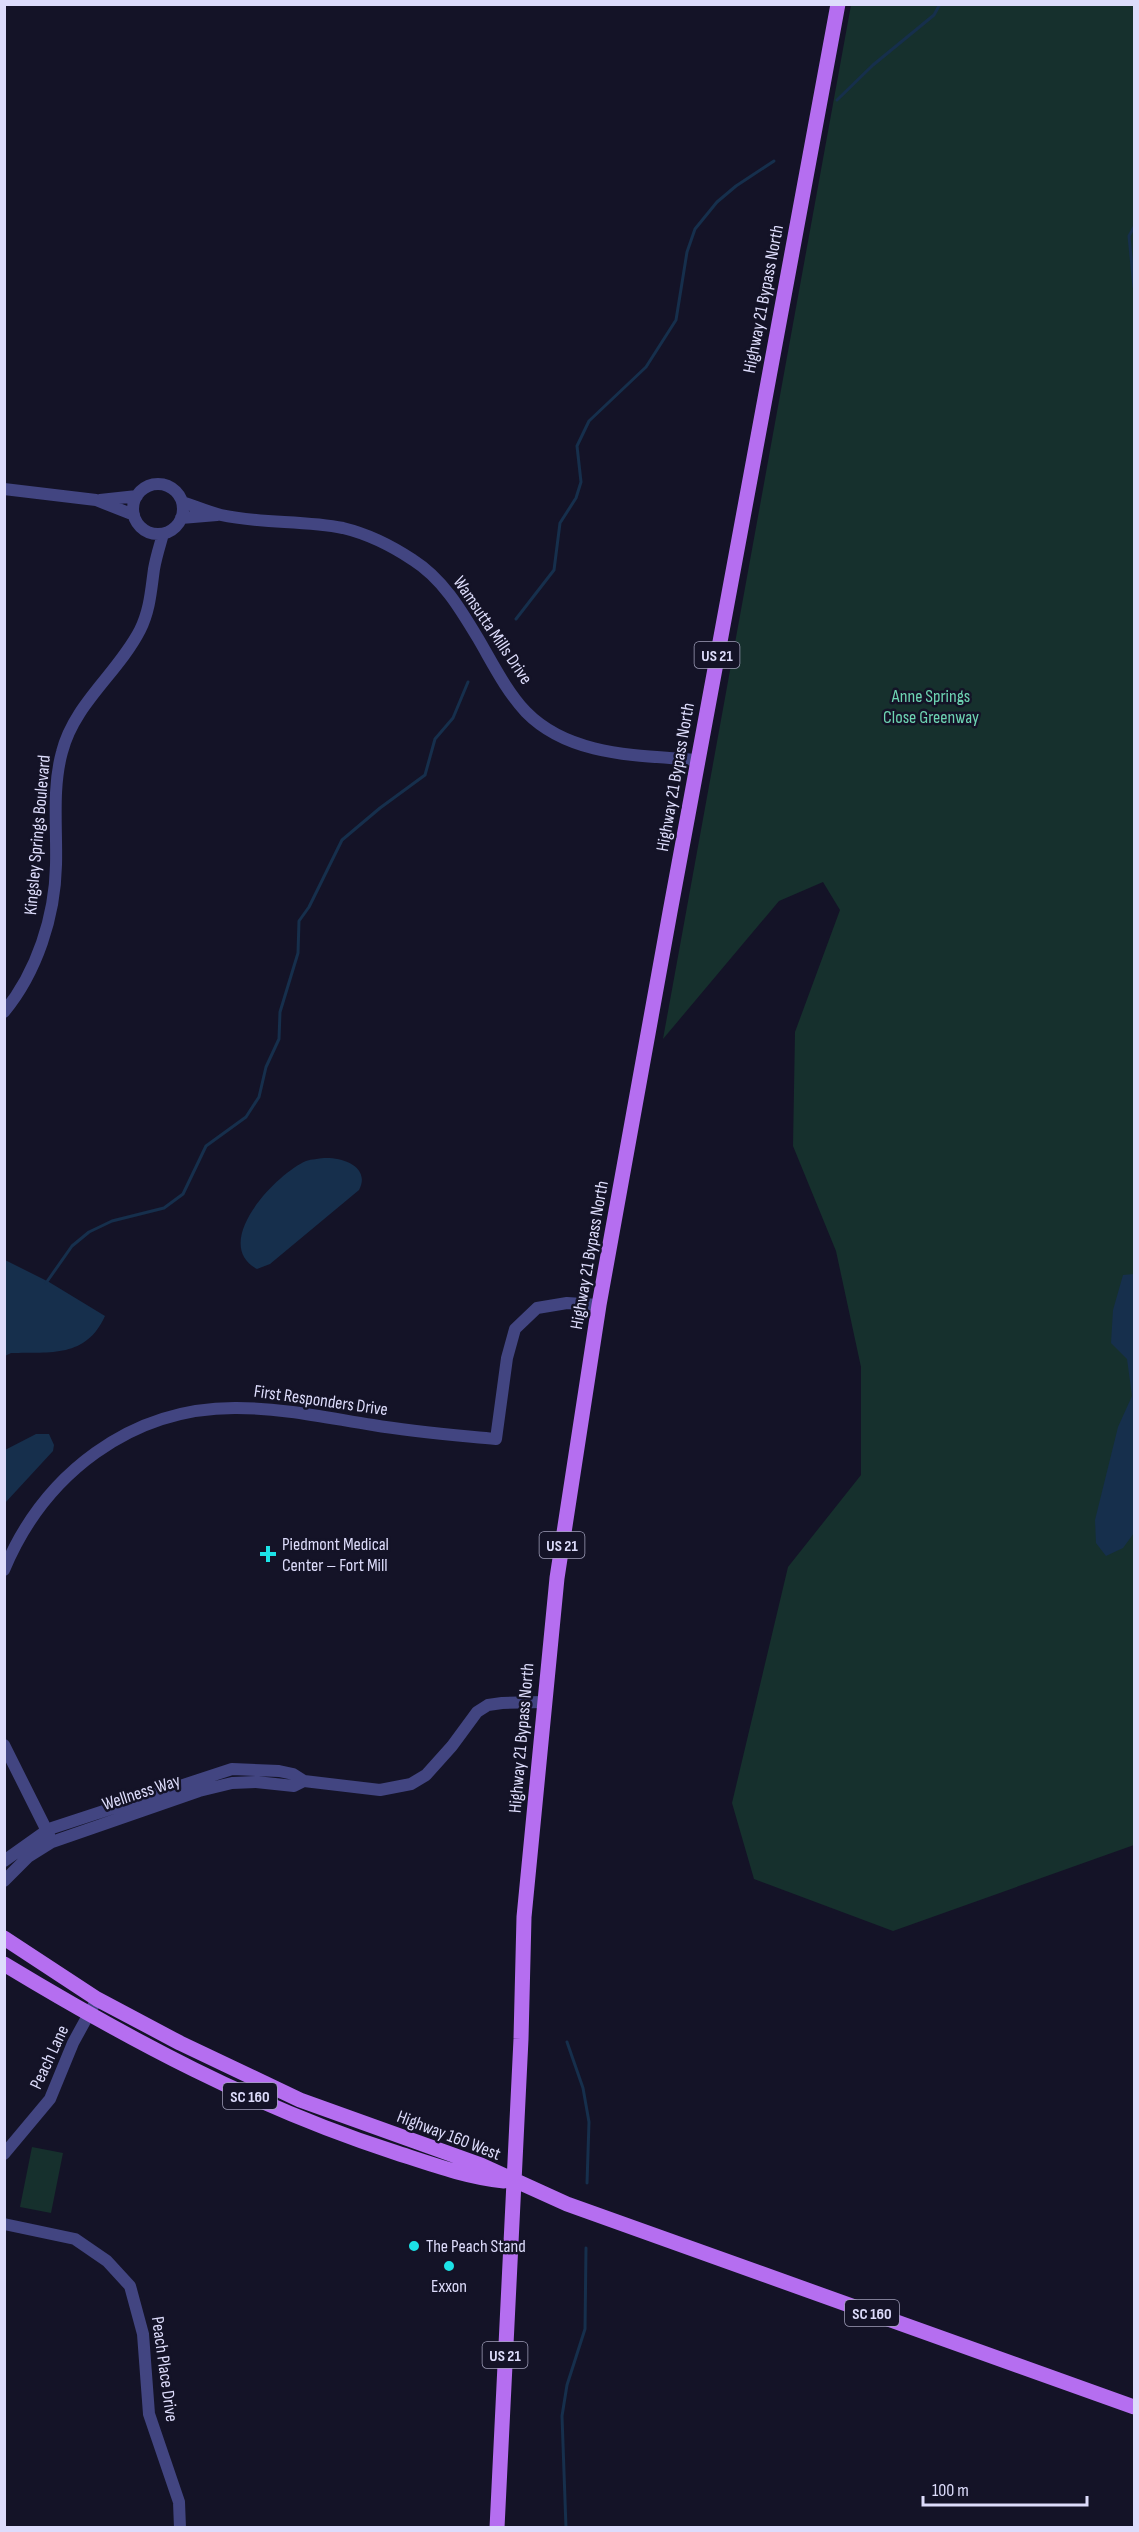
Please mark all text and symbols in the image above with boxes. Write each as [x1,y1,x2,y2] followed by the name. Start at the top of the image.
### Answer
[739,223,788,375] street label: Highway 21 Bypass North
[449,572,536,688] street label: Wamsutta Mills Drive
[694,642,740,668] road number: US 21
[883,686,979,728] park label: Anne Springs Close Greenway
[652,701,699,853] street label: Highway 21 Bypass North
[20,754,55,916] street label: Kingsley Springs Boulevard
[566,1179,613,1331] street label: Highway 21 Bypass North
[253,1381,389,1420] street label: First Responders Drive
[540,1532,584,1558] road number: US 21
[282,1534,389,1576] place label: Piedmont Medical Center – Fort Mill
[259,1545,277,1563] marker: Piedmont Medical Center – Fort Mill
[504,1662,539,1814] street label: Highway 21 Bypass North
[99,1770,183,1815] street label: Wellness Way
[26,2022,73,2092] street label: Peach Lane
[223,2083,277,2109] road number: SC 160
[394,2106,504,2165] street label: Highway 160 West
[426,2236,526,2257] place label: The Peach Stand
[407,2239,421,2253] marker: The Peach Stand
[442,2259,456,2273] marker: Exxon
[431,2276,467,2297] place label: Exxon
[845,2300,899,2326] road number: SC 160
[147,2315,182,2423] street label: Peach Place Drive
[482,2342,528,2368] road number: US 21
[923,2469,1086,2507] scale bar
[932,2480,969,2501] text: 100 m

